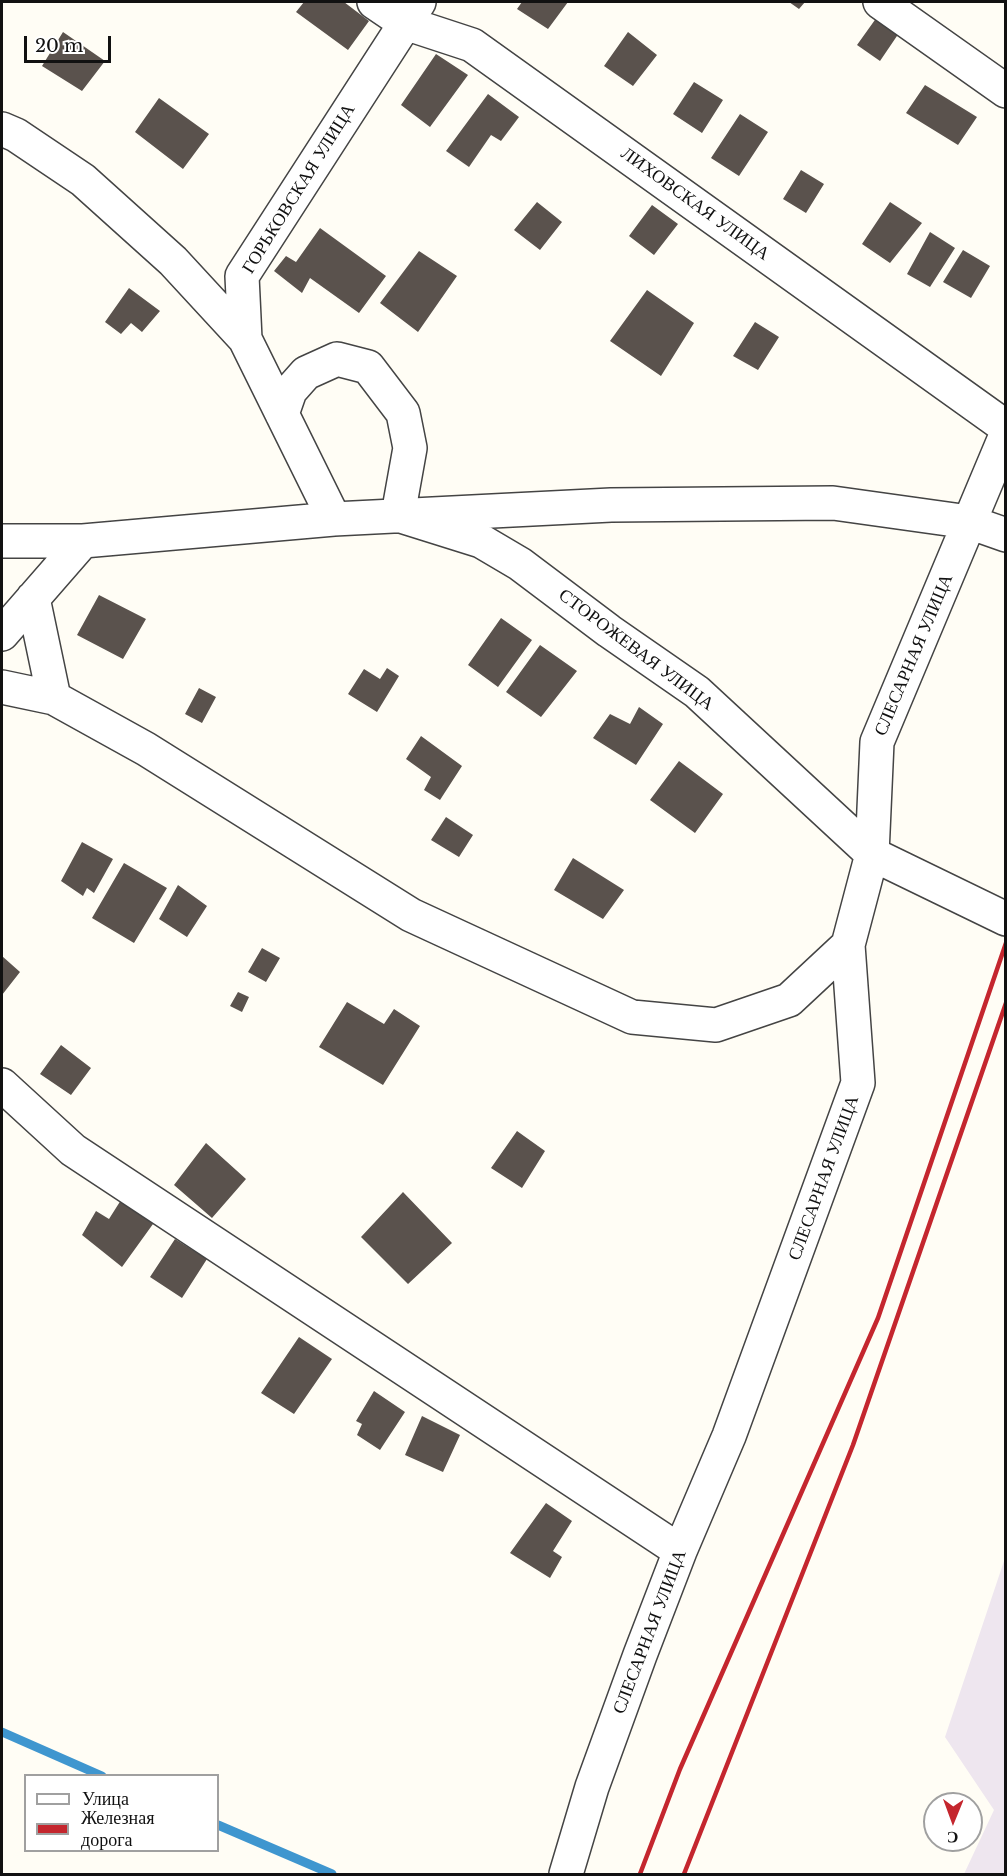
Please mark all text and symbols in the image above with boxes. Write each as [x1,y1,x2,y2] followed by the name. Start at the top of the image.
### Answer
[27,24,114,62] scale bar
[35,35,83,57] text: 20 m
[238,100,360,278] street label: ГОРЬКОВСКАЯ УЛИЦА
[616,143,774,265] street label: ЛИХОВСКАЯ УЛИЦА
[870,571,958,739] street label: СЛЕСАРНАЯ УЛИЦА
[554,585,718,715] street label: СТОРОЖЕВАЯ УЛИЦА
[784,1093,864,1263] street label: СЛЕСАРНАЯ УЛИЦА
[609,1547,691,1717] street label: СЛЕСАРНАЯ УЛИЦА
[24,1774,219,1852] legend
[82,1788,129,1810] text: Улица
[923,1792,983,1852] north arrow
[81,1807,154,1851] text: Железная дорога
[947,1828,959,1848] text: С

